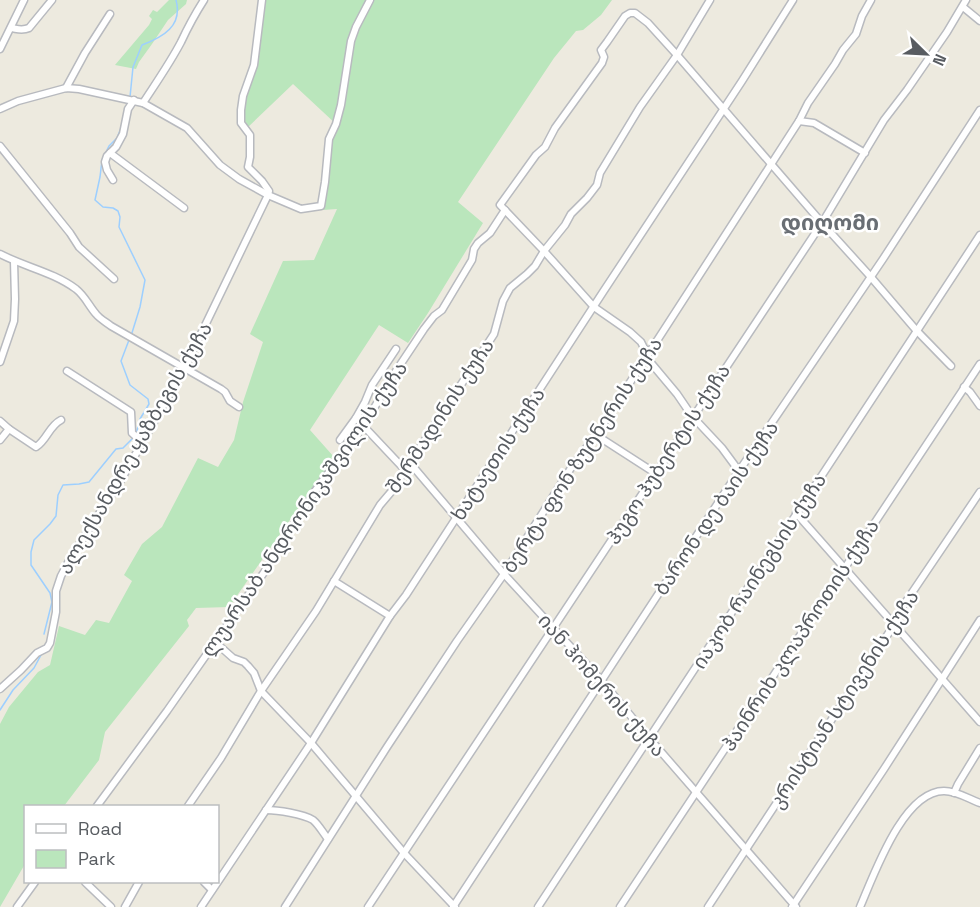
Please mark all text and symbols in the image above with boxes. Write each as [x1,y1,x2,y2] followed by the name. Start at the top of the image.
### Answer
[896,24,956,84] north arrow
[927,51,951,69] text: N
[781,208,879,236] district label: დიღომი
[52,317,218,579] street label: ალექსანდრე ყაზბეგის ქუჩა
[496,332,668,578] street label: ბერტა ფონ ზუტნერის ქუჩა
[380,334,500,498] street label: შერმადინის ქუჩა
[195,356,413,662] street label: ლუარსაბ ანდრონიკაშვილის ქუჩა
[600,359,736,549] street label: ჰუგო ჰუბერტის ქუჩა
[445,382,551,526] street label: ხატაეთის ქუჩა
[648,416,784,600] street label: ბარონ დე ბაის ქუჩა
[686,468,832,674] street label: იაკობ რაინეგსის ქუჩა
[715,514,885,756] street label: ჰაინრიხ კლაპროთის ქუჩა
[764,585,924,813] street label: კრისტიან სტივენის ქუჩა
[532,608,672,762] street label: იან ჰომერის ქუჩა
[24,805,219,883] legend
[78,817,122,840] text: Road
[78,847,116,870] text: Park

